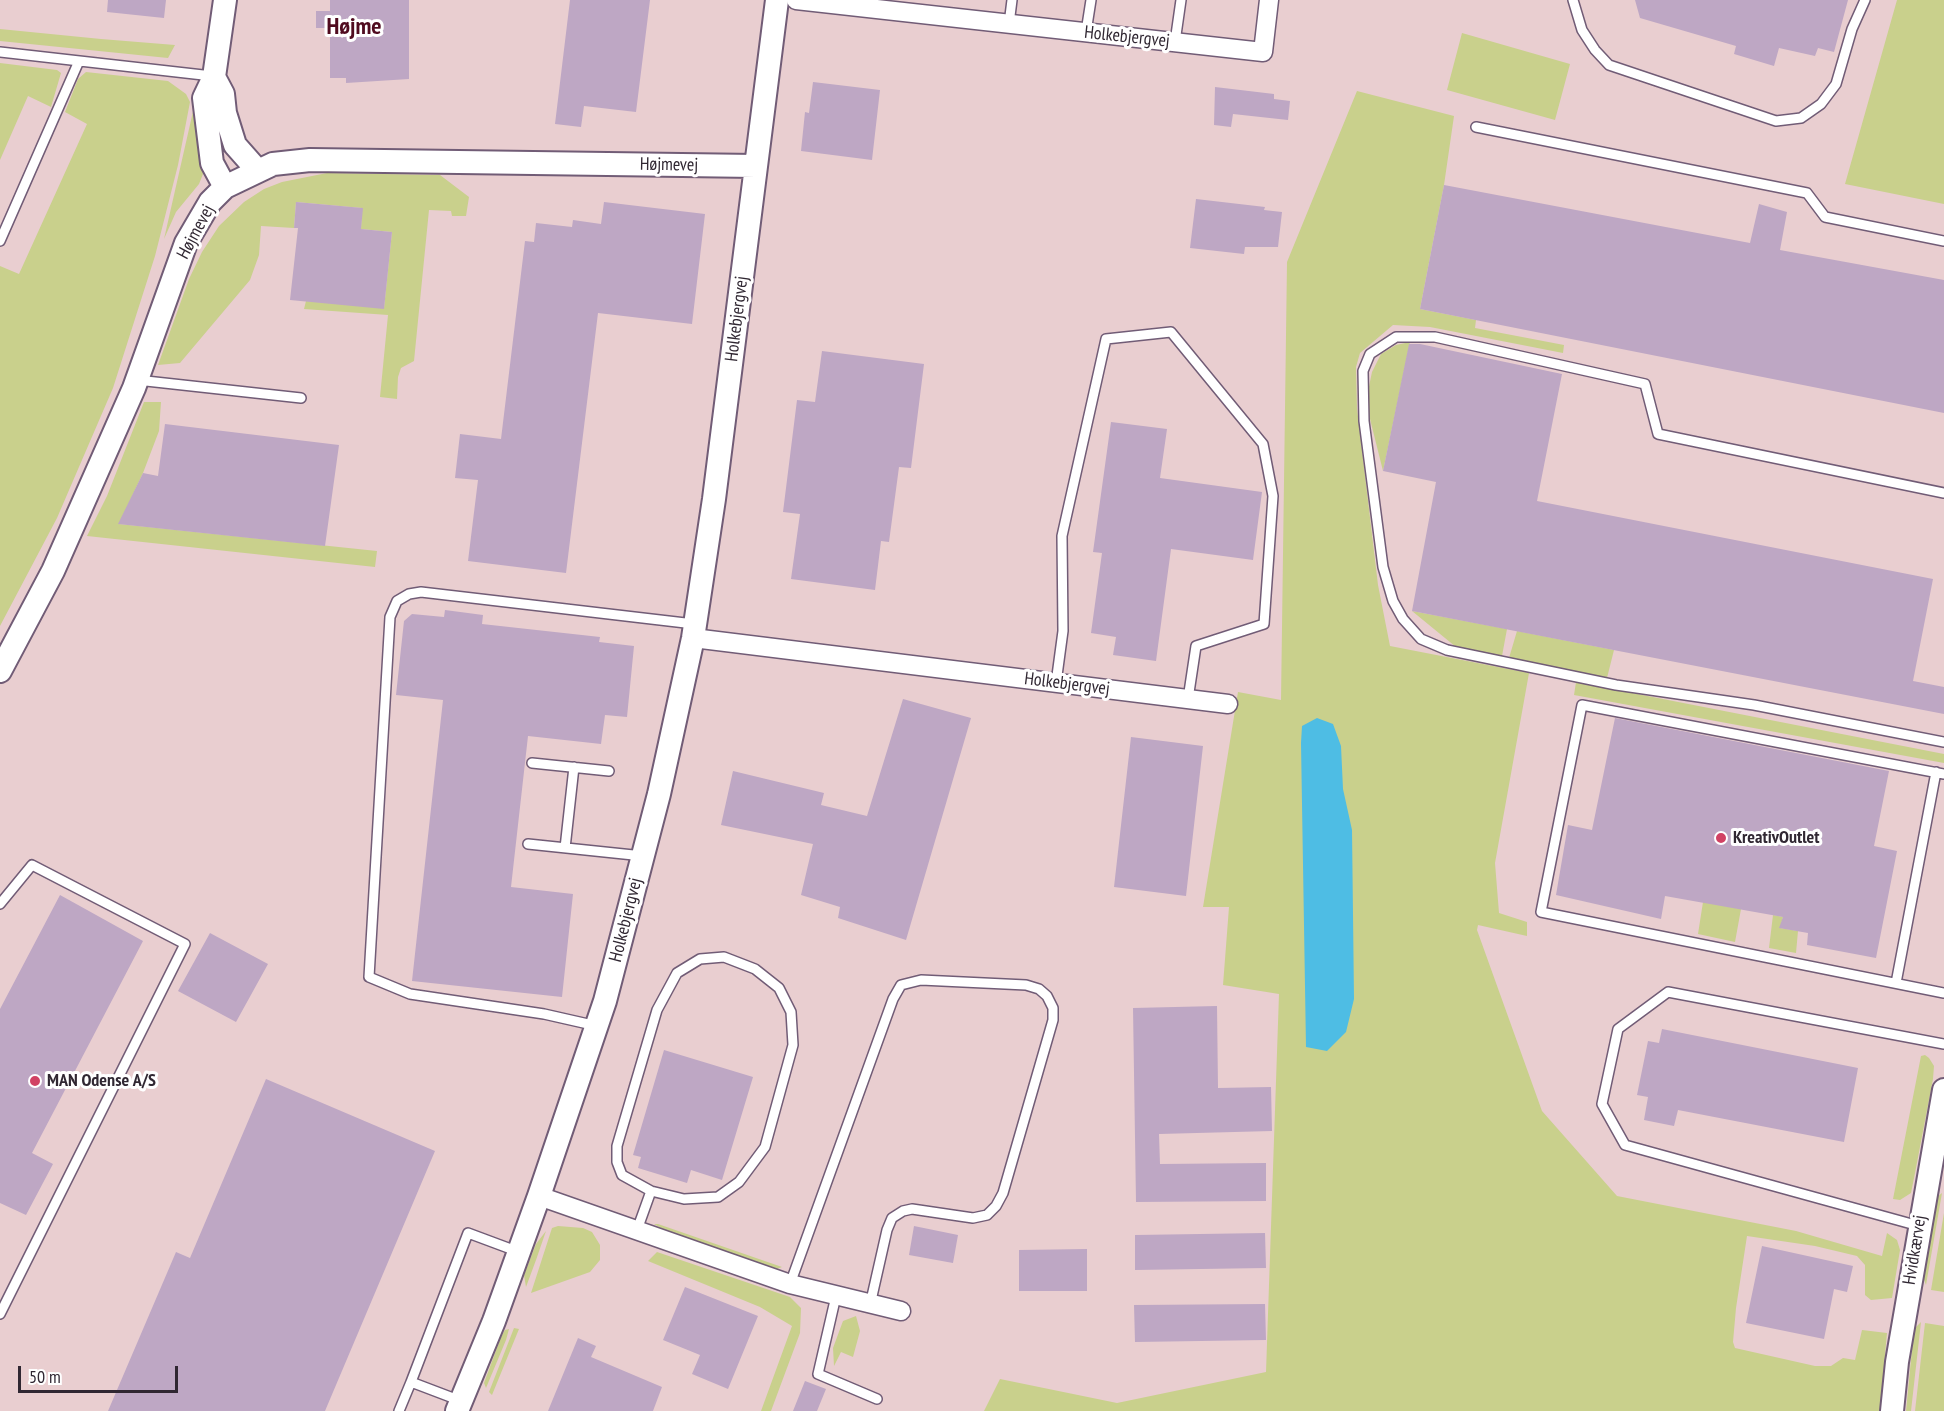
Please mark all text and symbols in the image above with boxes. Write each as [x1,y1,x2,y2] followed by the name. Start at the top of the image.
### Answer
[326,13,382,41] district label: Højme
[1083,22,1171,52] street label: Holkebjergvej
[640,154,698,176] street label: Højmevej
[173,201,219,263] street label: Højmevej
[721,275,753,363] street label: Holkebjergvej
[1023,668,1111,700] street label: Holkebjergvej
[1733,827,1820,849] place label: KreativOutlet
[1714,831,1728,845] marker: KreativOutlet
[605,876,647,964] street label: Holkebjergvej
[47,1070,156,1092] place label: MAN Odense A/S
[28,1074,42,1088] marker: MAN Odense A/S
[1899,1214,1931,1286] street label: Hvidkærvej
[21,1354,182,1392] scale bar
[29,1365,61,1388] text: 50 m

